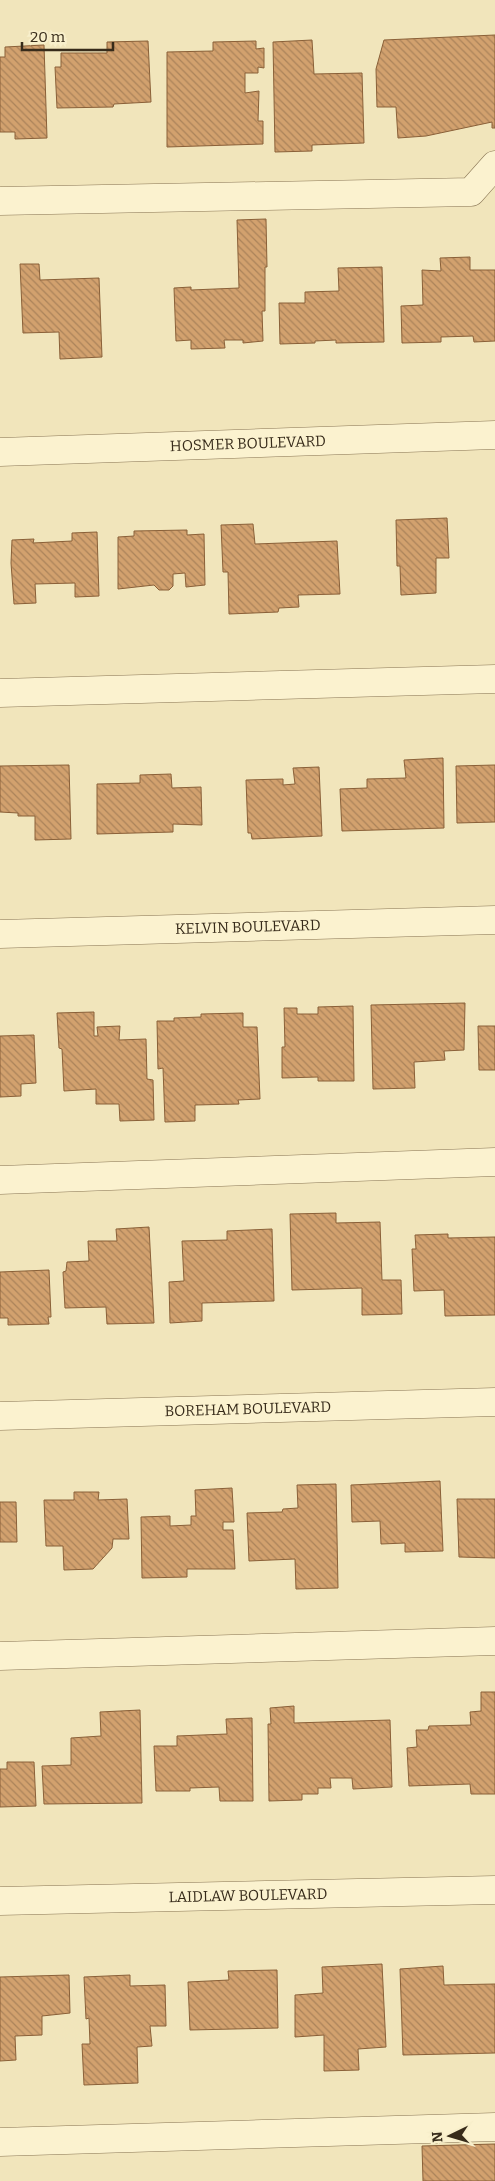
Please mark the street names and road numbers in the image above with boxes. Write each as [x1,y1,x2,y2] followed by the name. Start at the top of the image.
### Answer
[170,432,326,455] street label: HOSMER BOULEVARD
[175,916,321,938] street label: KELVIN BOULEVARD
[164,1398,331,1420] street label: BOREHAM BOULEVARD
[168,1885,328,1906] street label: LAIDLAW BOULEVARD

